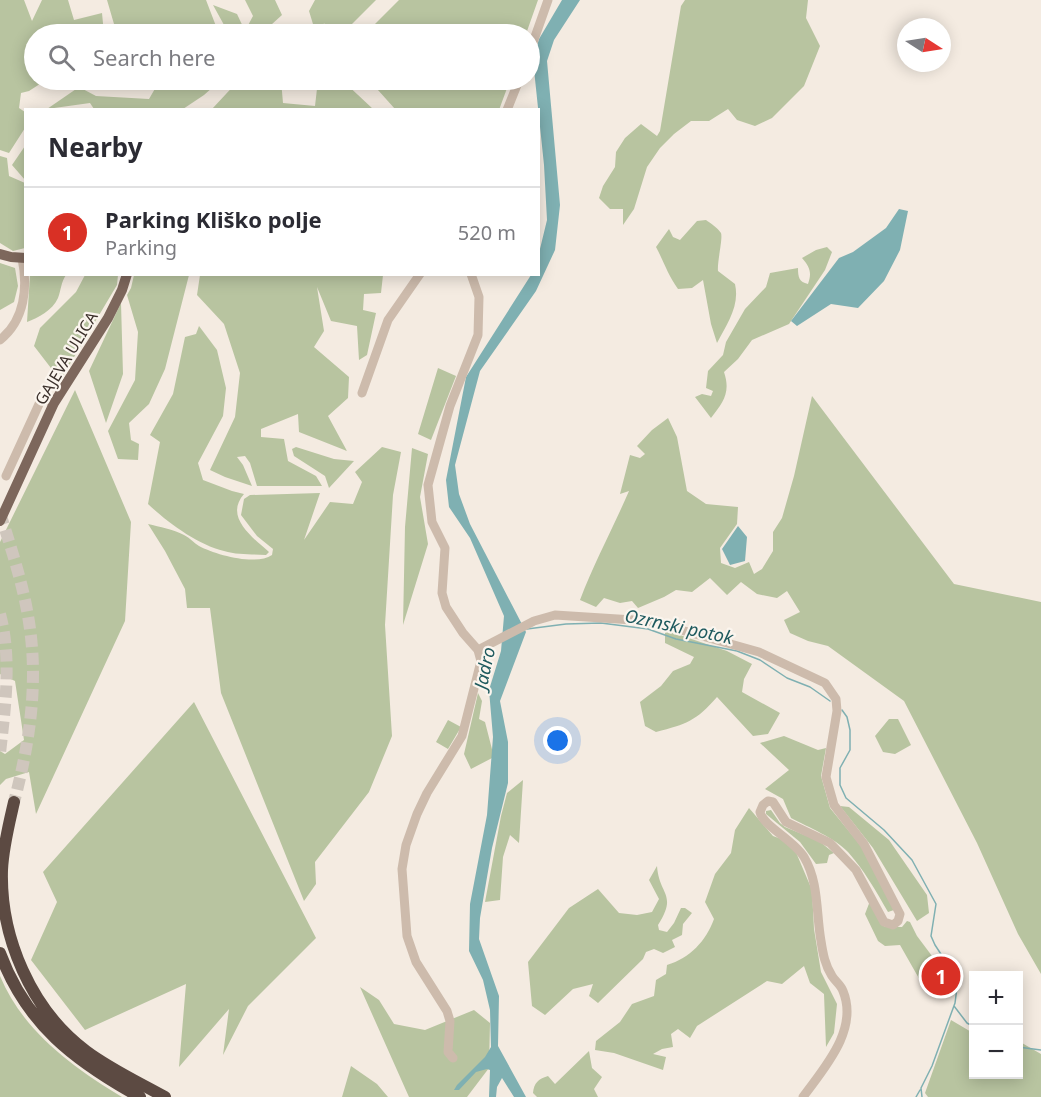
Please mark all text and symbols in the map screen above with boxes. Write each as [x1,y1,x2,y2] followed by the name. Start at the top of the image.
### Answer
[897,18,951,72] north arrow
[24,24,540,90] search box
[45,41,78,74] icon: search
[93,42,215,72] text: Search here
[48,129,143,165] text: Nearby
[105,204,322,234] text: Parking Kliško polje
[62,219,73,246] text: 1
[458,219,516,246] text: 520 m
[105,234,177,261] text: Parking
[29,307,103,409] street label: GAJEVA ULICA
[623,603,736,649] water label: Ozrnski potok
[467,645,500,694] water label: Jadro
[543,726,572,755] your location
[922,954,960,998] pin: 1
[969,971,1023,1079] map controls
[969,971,1023,1025] button: +
[969,1025,1023,1079] button: −

